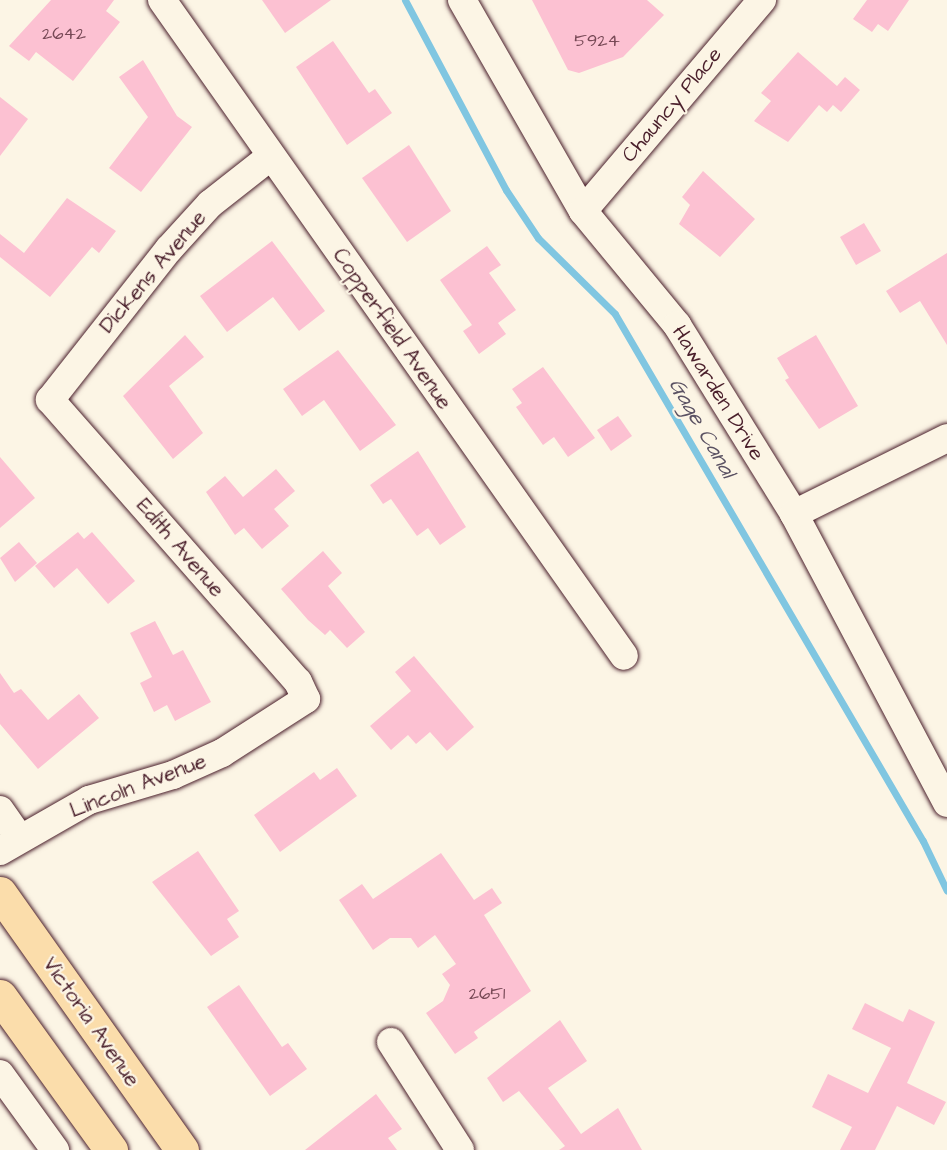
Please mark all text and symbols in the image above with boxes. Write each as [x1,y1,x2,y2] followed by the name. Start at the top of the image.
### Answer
[42,23,86,45] house number: 2642
[574,30,620,52] house number: 5924
[617,42,727,168] street label: Chauncy Place
[94,206,212,338] street label: Dickens Avenue
[327,244,457,414] street label: Copperfield Avenue
[666,321,770,465] street label: Hawarden Drive
[663,373,741,483] water label: Gage Canal
[131,494,229,602] street label: Edith Avenue
[66,748,210,824] street label: Lincoln Avenue
[37,953,145,1091] street label: Victoria Avenue
[469,983,505,1005] house number: 2651

